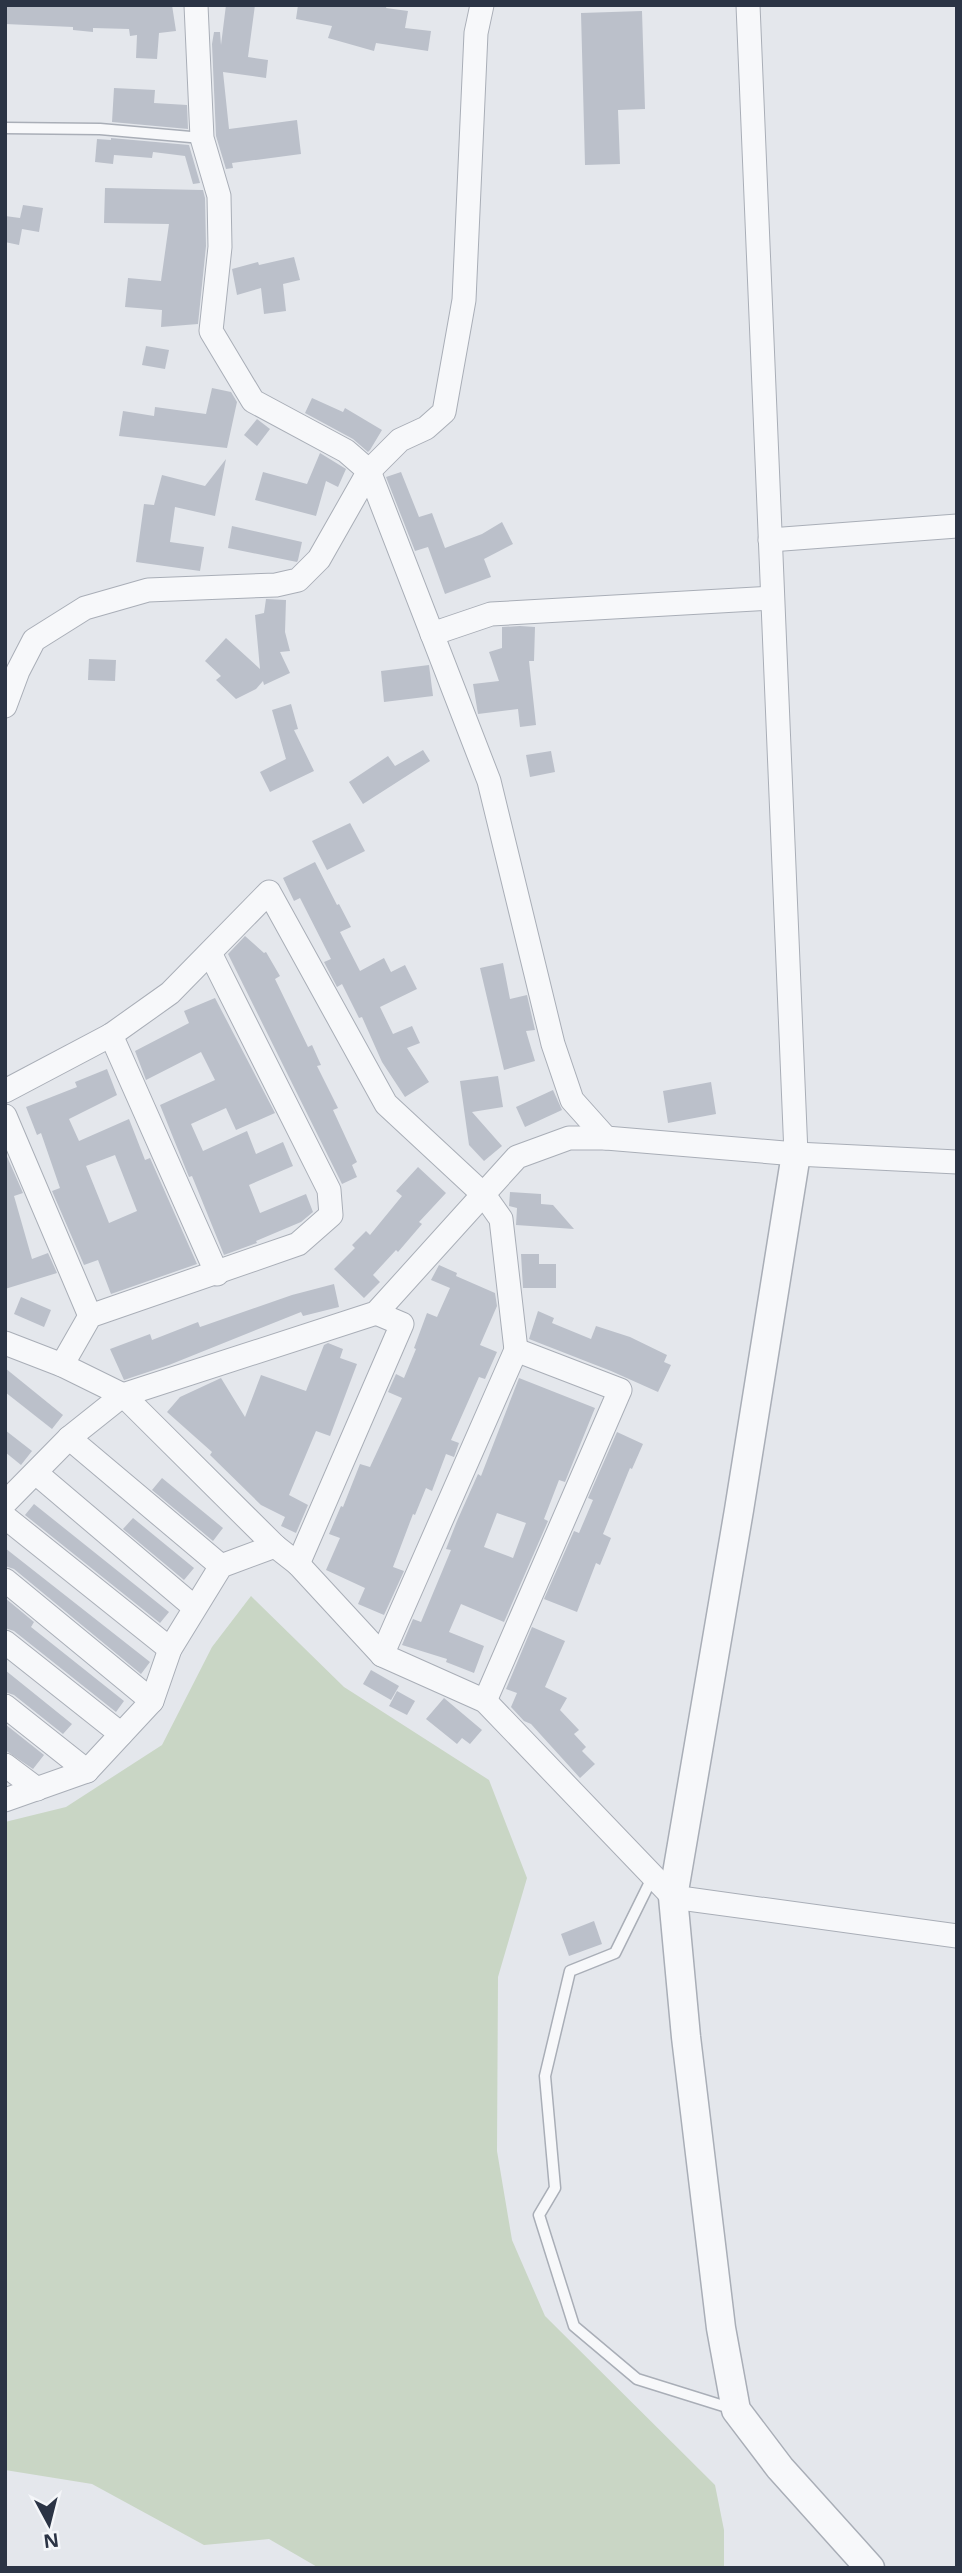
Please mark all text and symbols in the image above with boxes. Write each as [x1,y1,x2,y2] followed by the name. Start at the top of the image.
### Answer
[14,2489,84,2559] north arrow
[42,2527,60,2555] text: N

